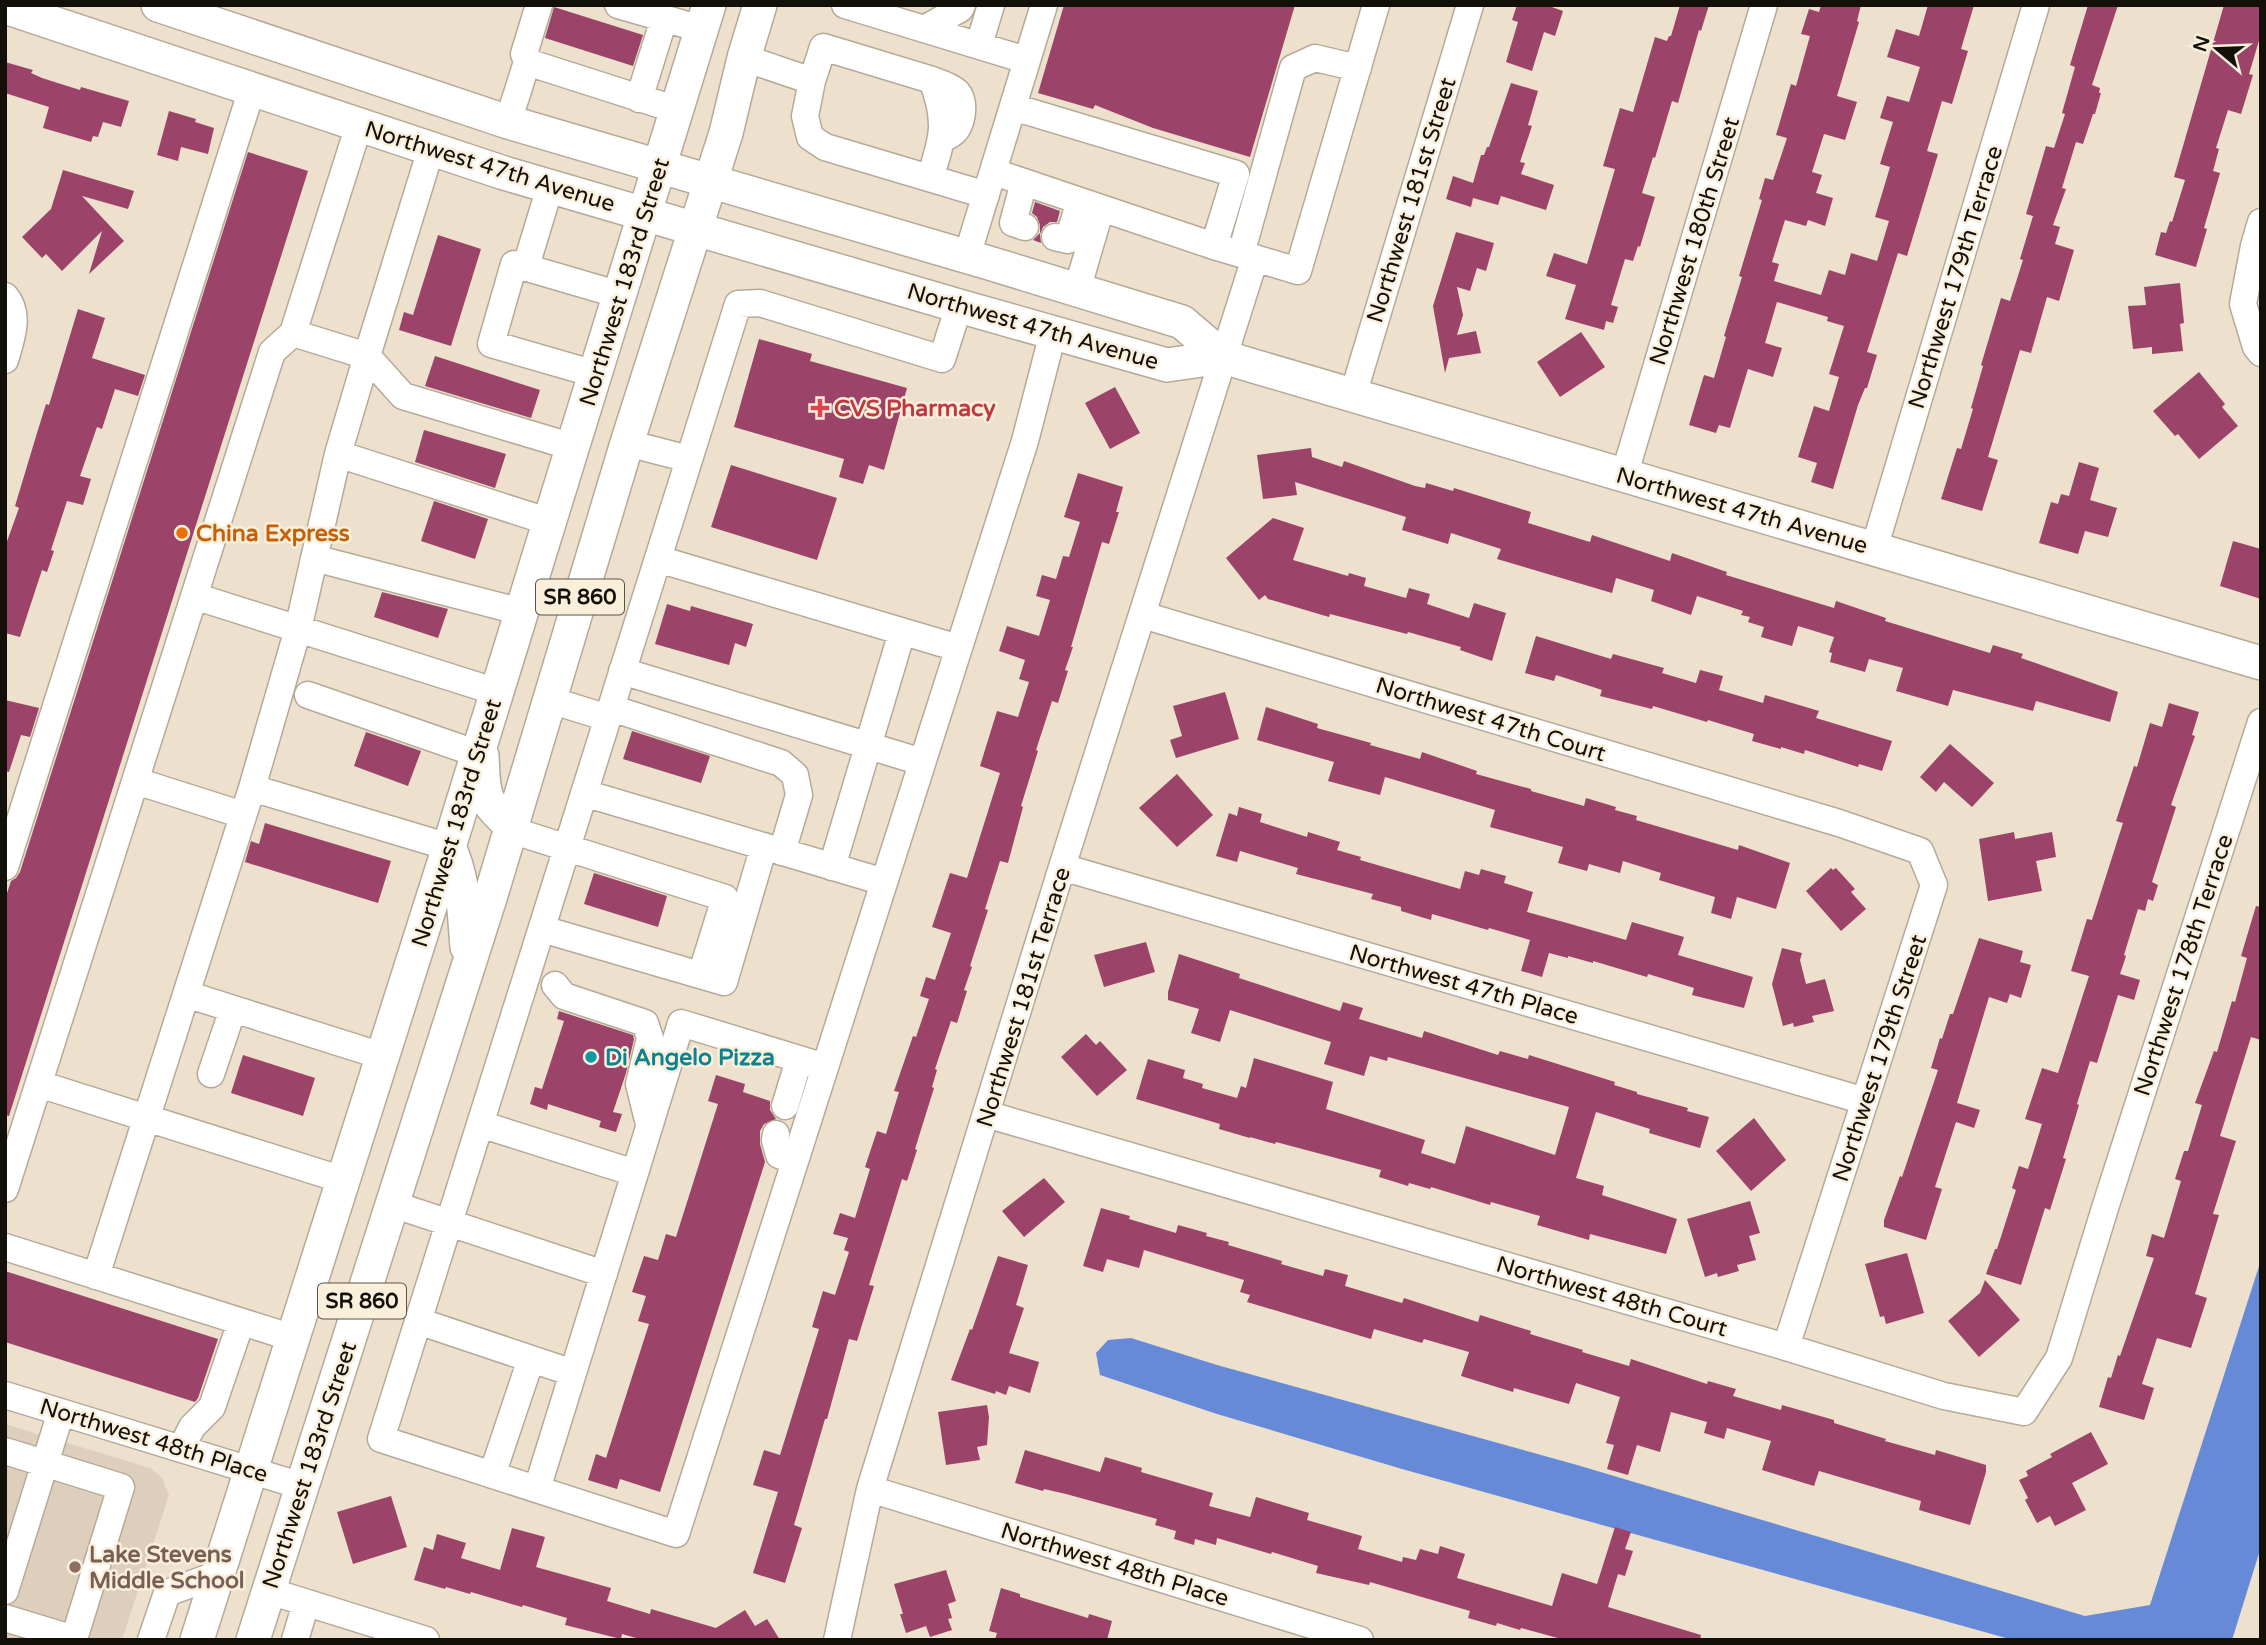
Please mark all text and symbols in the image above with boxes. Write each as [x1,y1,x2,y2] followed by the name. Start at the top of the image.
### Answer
[2182,14,2252,84] north arrow
[2189,33,2215,55] text: N
[1361,74,1463,326] street label: Northwest 181st Street
[1644,114,1746,369] street label: Northwest 180th Street
[361,116,618,218] street label: Northwest 47th Avenue
[1903,142,2009,412] street label: Northwest 179th Terrace
[574,154,676,410] street label: Northwest 183rd Street
[904,278,1162,376] street label: Northwest 47th Avenue
[834,395,996,423] place label: CVS Pharmacy
[812,400,828,416] marker: CVS Pharmacy
[1613,462,1871,560] street label: Northwest 47th Avenue
[196,520,350,548] place label: China Express
[174,525,190,541] marker: China Express
[536,580,624,614] road number: SR 860
[1372,672,1609,768] street label: Northwest 47th Court
[406,695,508,951] street label: Northwest 183rd Street
[2128,831,2240,1100] street label: Northwest 178th Terrace
[971,864,1077,1131] street label: Northwest 181st Terrace
[1827,931,1933,1185] street label: Northwest 179th Street
[1346,939,1582,1031] street label: Northwest 47th Place
[605,1044,775,1072] place label: Di Angelo Pizza
[583,1049,599,1065] marker: Di Angelo Pizza
[1493,1251,1731,1343] street label: Northwest 48th Court
[318,1284,406,1318] road number: SR 860
[257,1338,363,1592] street label: Northwest 183rd Street
[36,1393,271,1489] street label: Northwest 48th Place
[997,1517,1232,1613] street label: Northwest 48th Place
[89,1541,245,1595] place label: Lake Stevens Middle School
[67,1559,83,1575] marker: Lake Stevens Middle School

